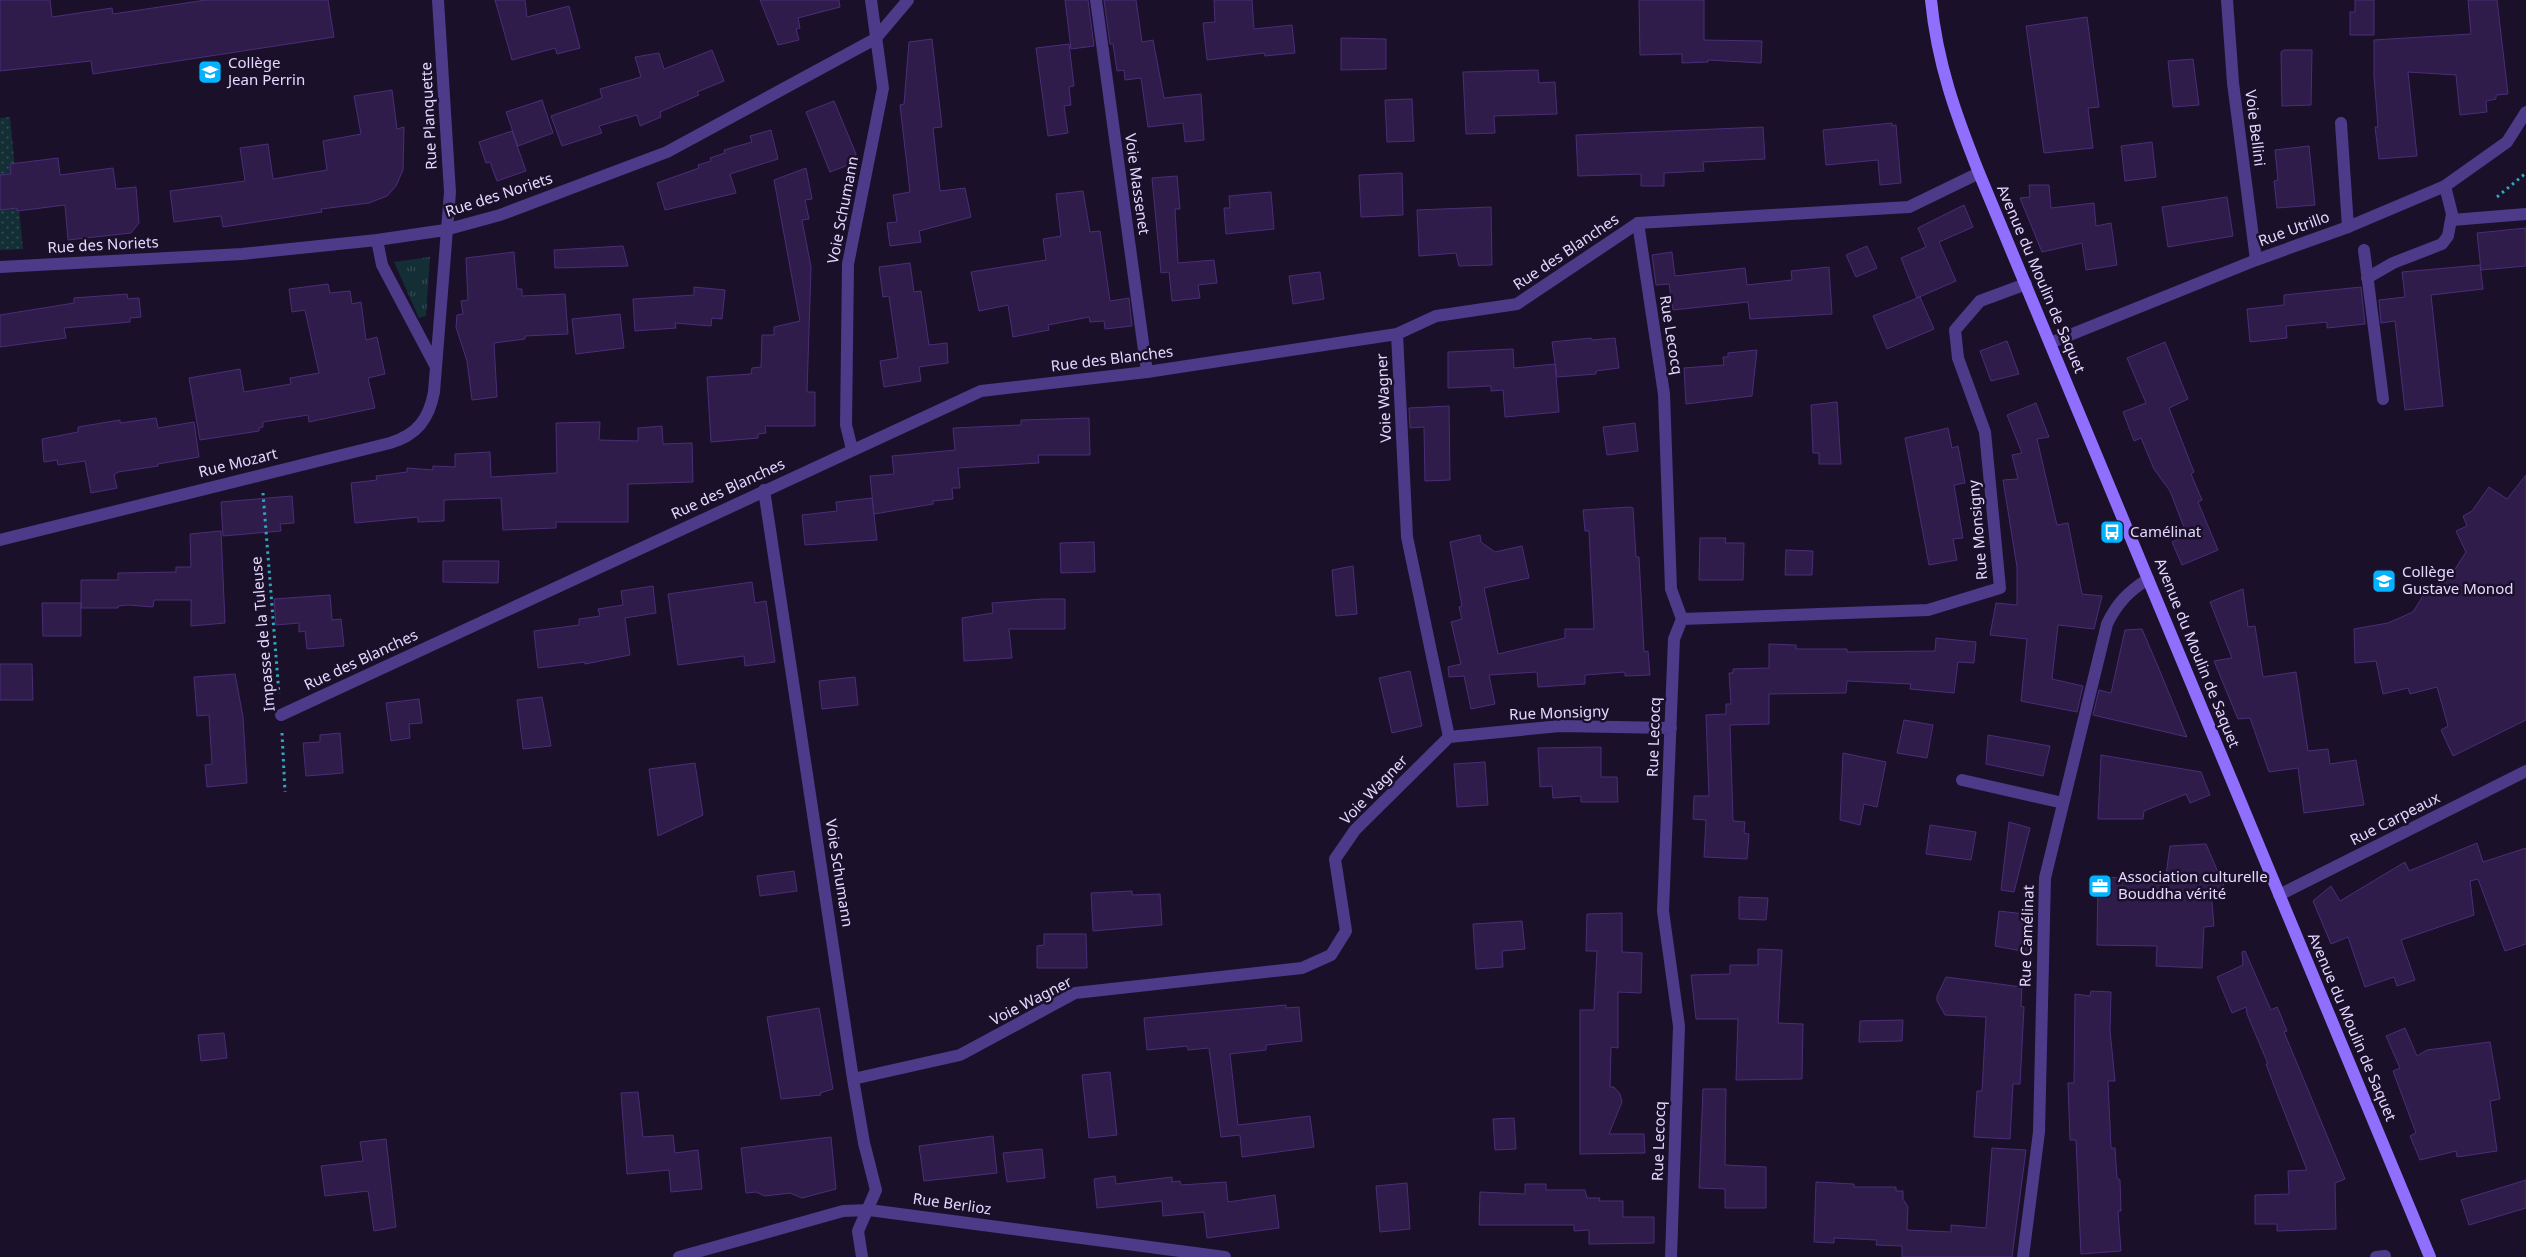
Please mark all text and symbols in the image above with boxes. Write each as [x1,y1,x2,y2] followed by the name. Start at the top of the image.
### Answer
[226,52,305,89] place label: Collège Jean Perrin
[197,59,223,85] school or university icon: Collège Jean Perrin
[415,62,441,170] street label: Rue Planquette
[2241,88,2271,167] street label: Voie Bellini
[1121,132,1155,236] street label: Voie Massenet
[822,154,862,265] street label: Voie Schumann
[443,167,555,221] street label: Rue des Noriets
[1993,182,2091,376] street label: Avenue du Moulin de Saquet
[2255,206,2332,250] street label: Rue Utrillo
[1509,208,1622,294] street label: Rue des Blanches
[47,231,159,257] street label: Rue des Noriets
[1656,294,1688,376] street label: Rue Lecocq
[1050,341,1174,375] street label: Rue des Blanches
[1371,353,1395,443] street label: Voie Wagner
[196,442,280,481] street label: Rue Mozart
[668,453,788,523] street label: Rue des Blanches
[1963,479,1991,581] street label: Rue Monsigny
[2099,519,2125,545] bus stop icon: Camélinat
[2130,521,2202,541] place label: Camélinat
[2151,555,2245,751] street label: Avenue du Moulin de Saquet
[245,556,279,712] street label: Impasse de la Tuleuse
[2402,561,2513,598] place label: Collège Gustave Monod
[2371,568,2397,594] school or university icon: Collège Gustave Monod
[301,624,421,694] street label: Rue des Blanches
[1642,697,1664,777] street label: Rue Lecocq
[1509,700,1610,724] street label: Rue Monsigny
[1335,750,1411,828] street label: Voie Wagner
[2346,787,2443,849] street label: Rue Carpeaux
[822,817,858,928] street label: Voie Schumann
[2118,866,2268,903] place label: Association culturelle Bouddha vérité
[2087,873,2113,899] office icon: Association culturelle Bouddha vérité
[2014,884,2038,987] street label: Rue Camélinat
[2304,930,2402,1124] street label: Avenue du Moulin de Saquet
[986,971,1075,1029] street label: Voie Wagner
[1647,1101,1669,1181] street label: Rue Lecocq
[912,1188,993,1218] street label: Rue Berlioz

